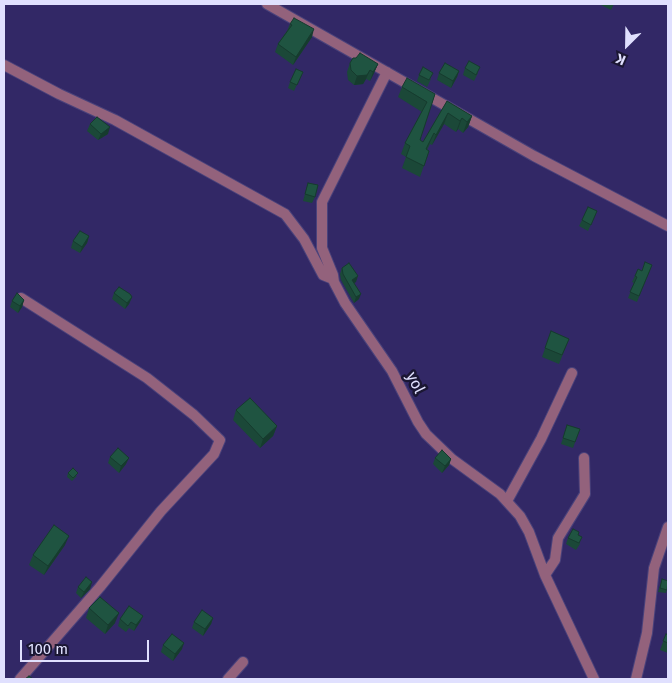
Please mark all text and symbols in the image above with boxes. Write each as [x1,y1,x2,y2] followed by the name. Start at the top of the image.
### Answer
[602,20,652,70] north arrow
[614,50,628,69] text: K
[401,369,429,397] street label: yol
[22,630,151,662] scale bar
[28,640,68,658] text: 100 m

